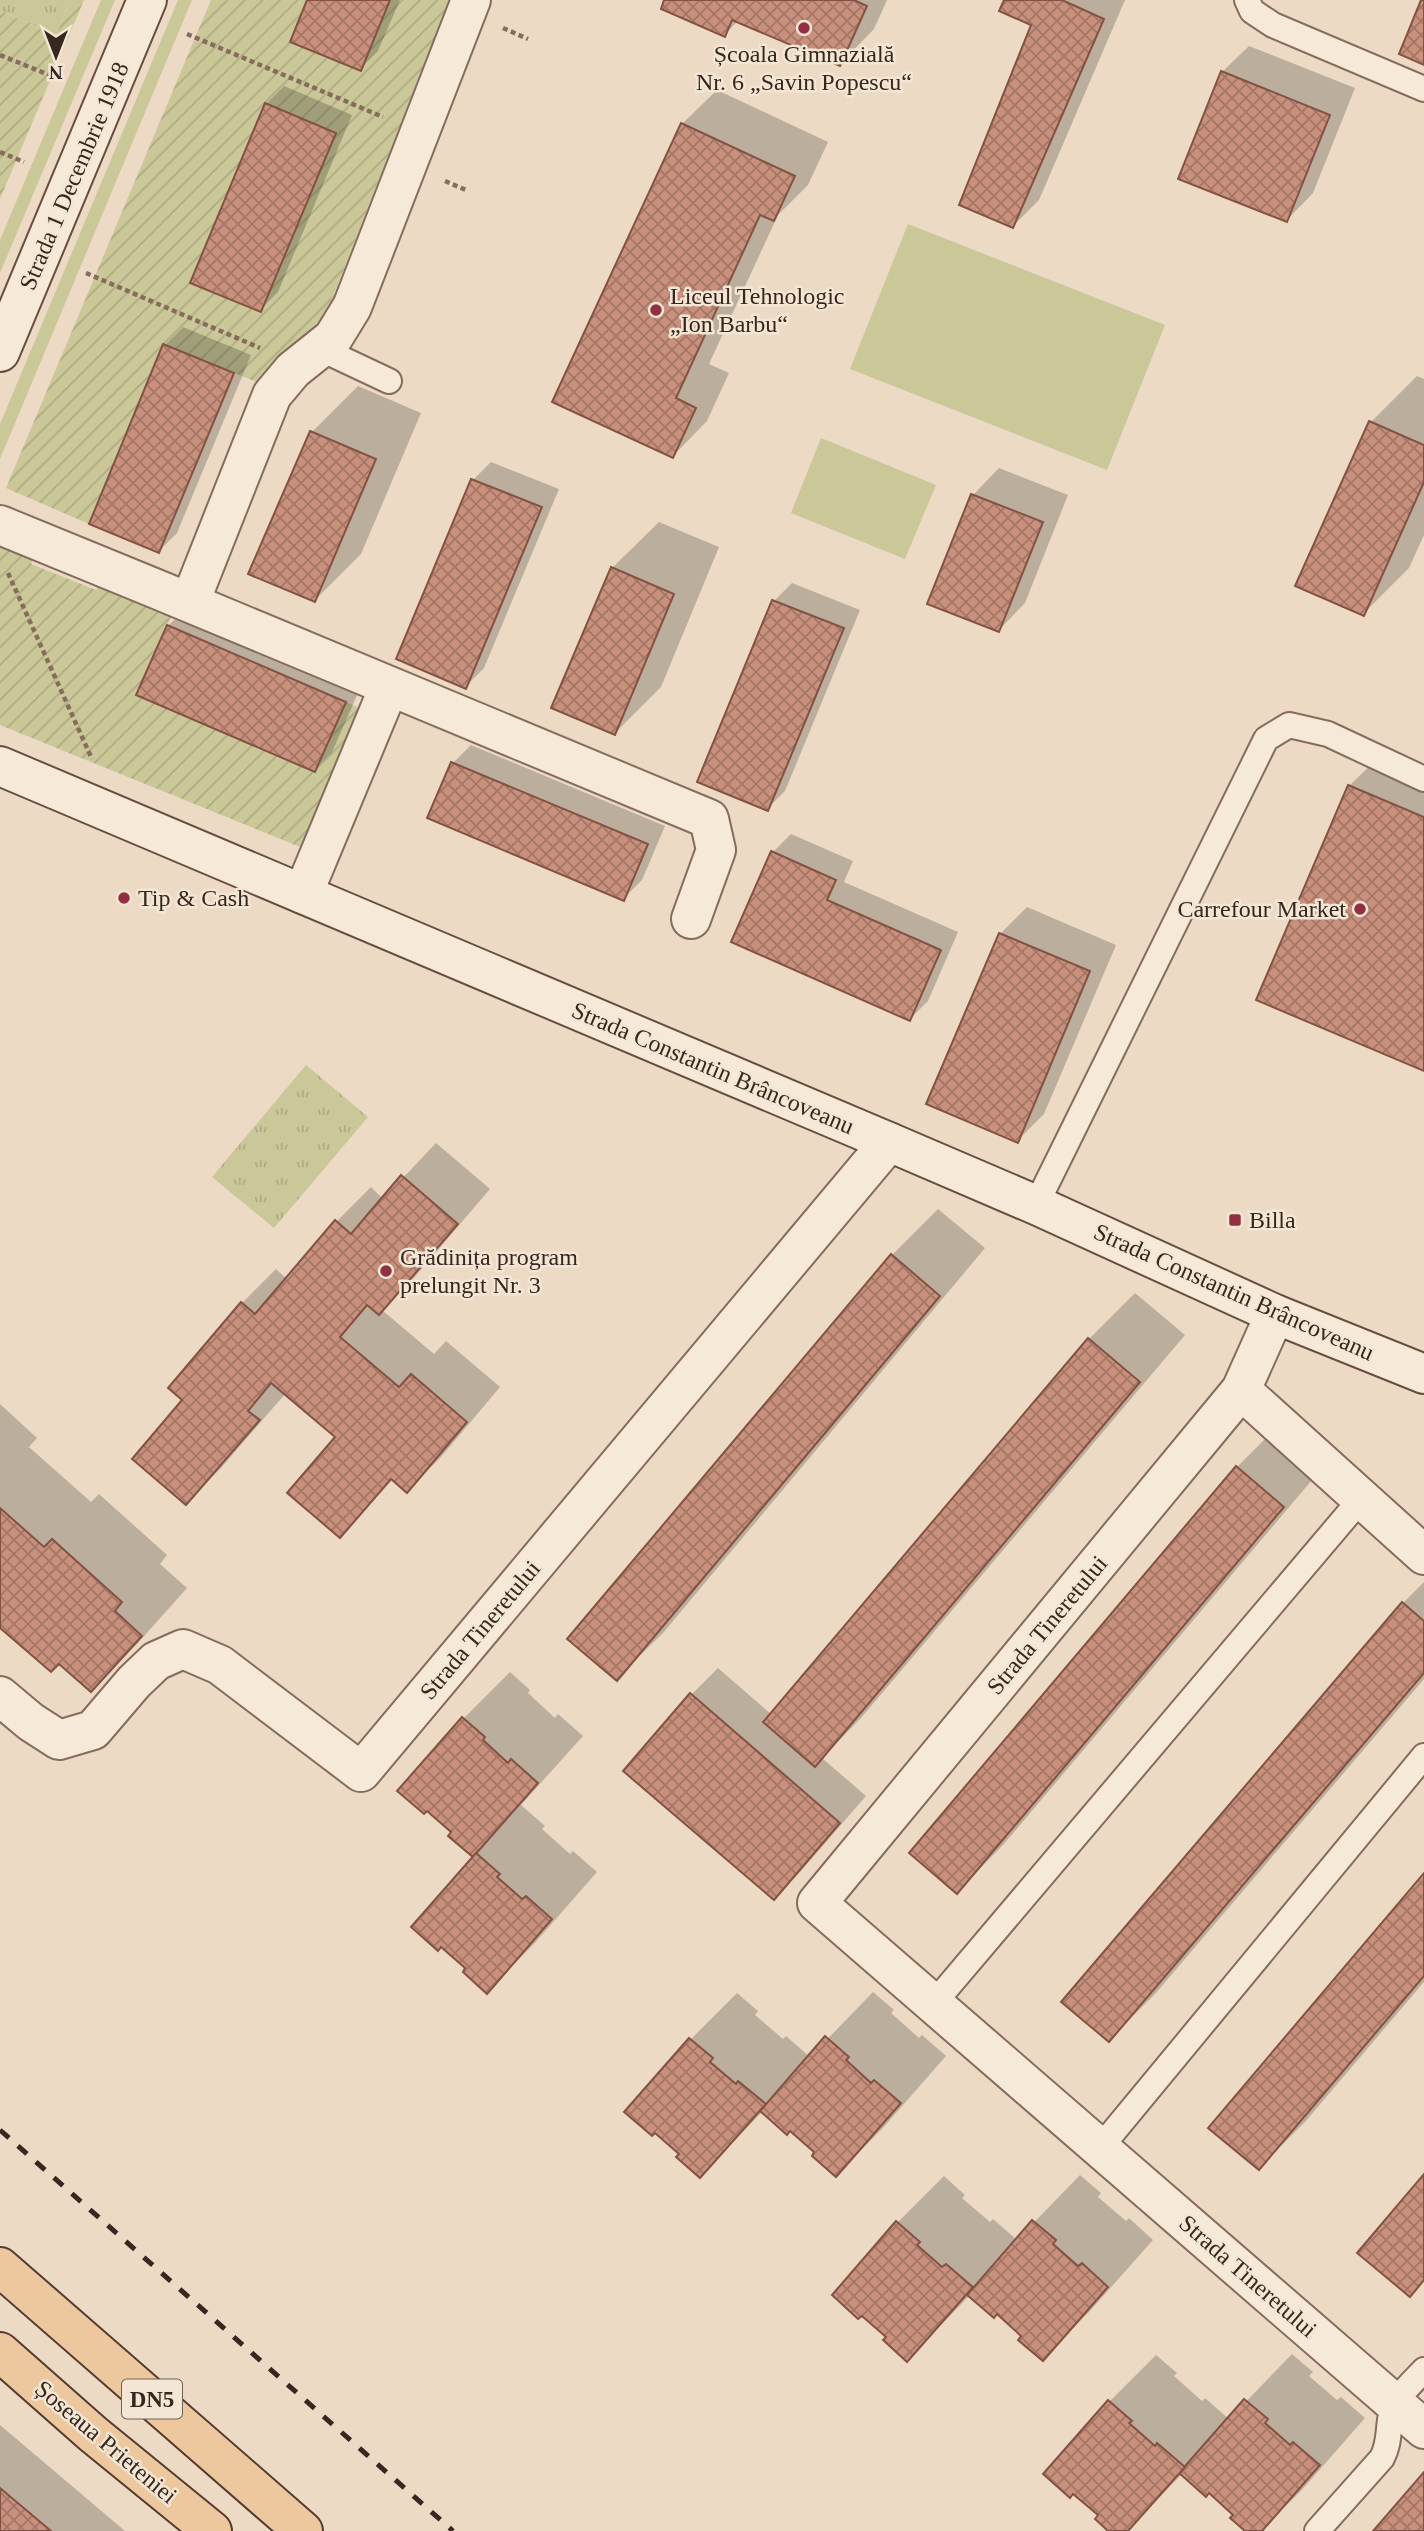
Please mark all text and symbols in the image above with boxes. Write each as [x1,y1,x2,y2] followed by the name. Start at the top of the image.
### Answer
[796,20,812,36] marker: Școala Gimnazială Nr. 6 „Savin Popescu“
[21,21,91,91] north arrow
[696,41,912,95] place label: Școala Gimnazială Nr. 6 „Savin Popescu“
[14,58,134,294] street label: Strada 1 Decembrie 1918
[49,62,63,83] text: N
[670,283,845,337] place label: Liceul Tehnologic „Ion Barbu“
[648,302,664,318] marker: Liceul Tehnologic „Ion Barbu“
[138,885,249,911] place label: Tip & Cash
[116,890,132,906] marker: Tip & Cash
[1177,896,1346,922] place label: Carrefour Market
[1352,901,1368,917] marker: Carrefour Market
[568,997,858,1139] street label: Strada Constantin Brâncoveanu
[1249,1207,1296,1233] place label: Billa
[1227,1212,1243,1228] marker: Billa
[1090,1218,1378,1366] street label: Strada Constantin Brâncoveanu
[400,1244,578,1298] place label: Grădinița program prelungit Nr. 3
[378,1263,394,1279] marker: Grădinița program prelungit Nr. 3
[982,1550,1113,1699] street label: Strada Tineretului
[415,1555,546,1704] street label: Strada Tineretului
[1174,2210,1322,2343] street label: Strada Tineretului
[30,2375,182,2509] street label: Șoseaua Prieteniei
[122,2380,182,2418] road number: DN5

